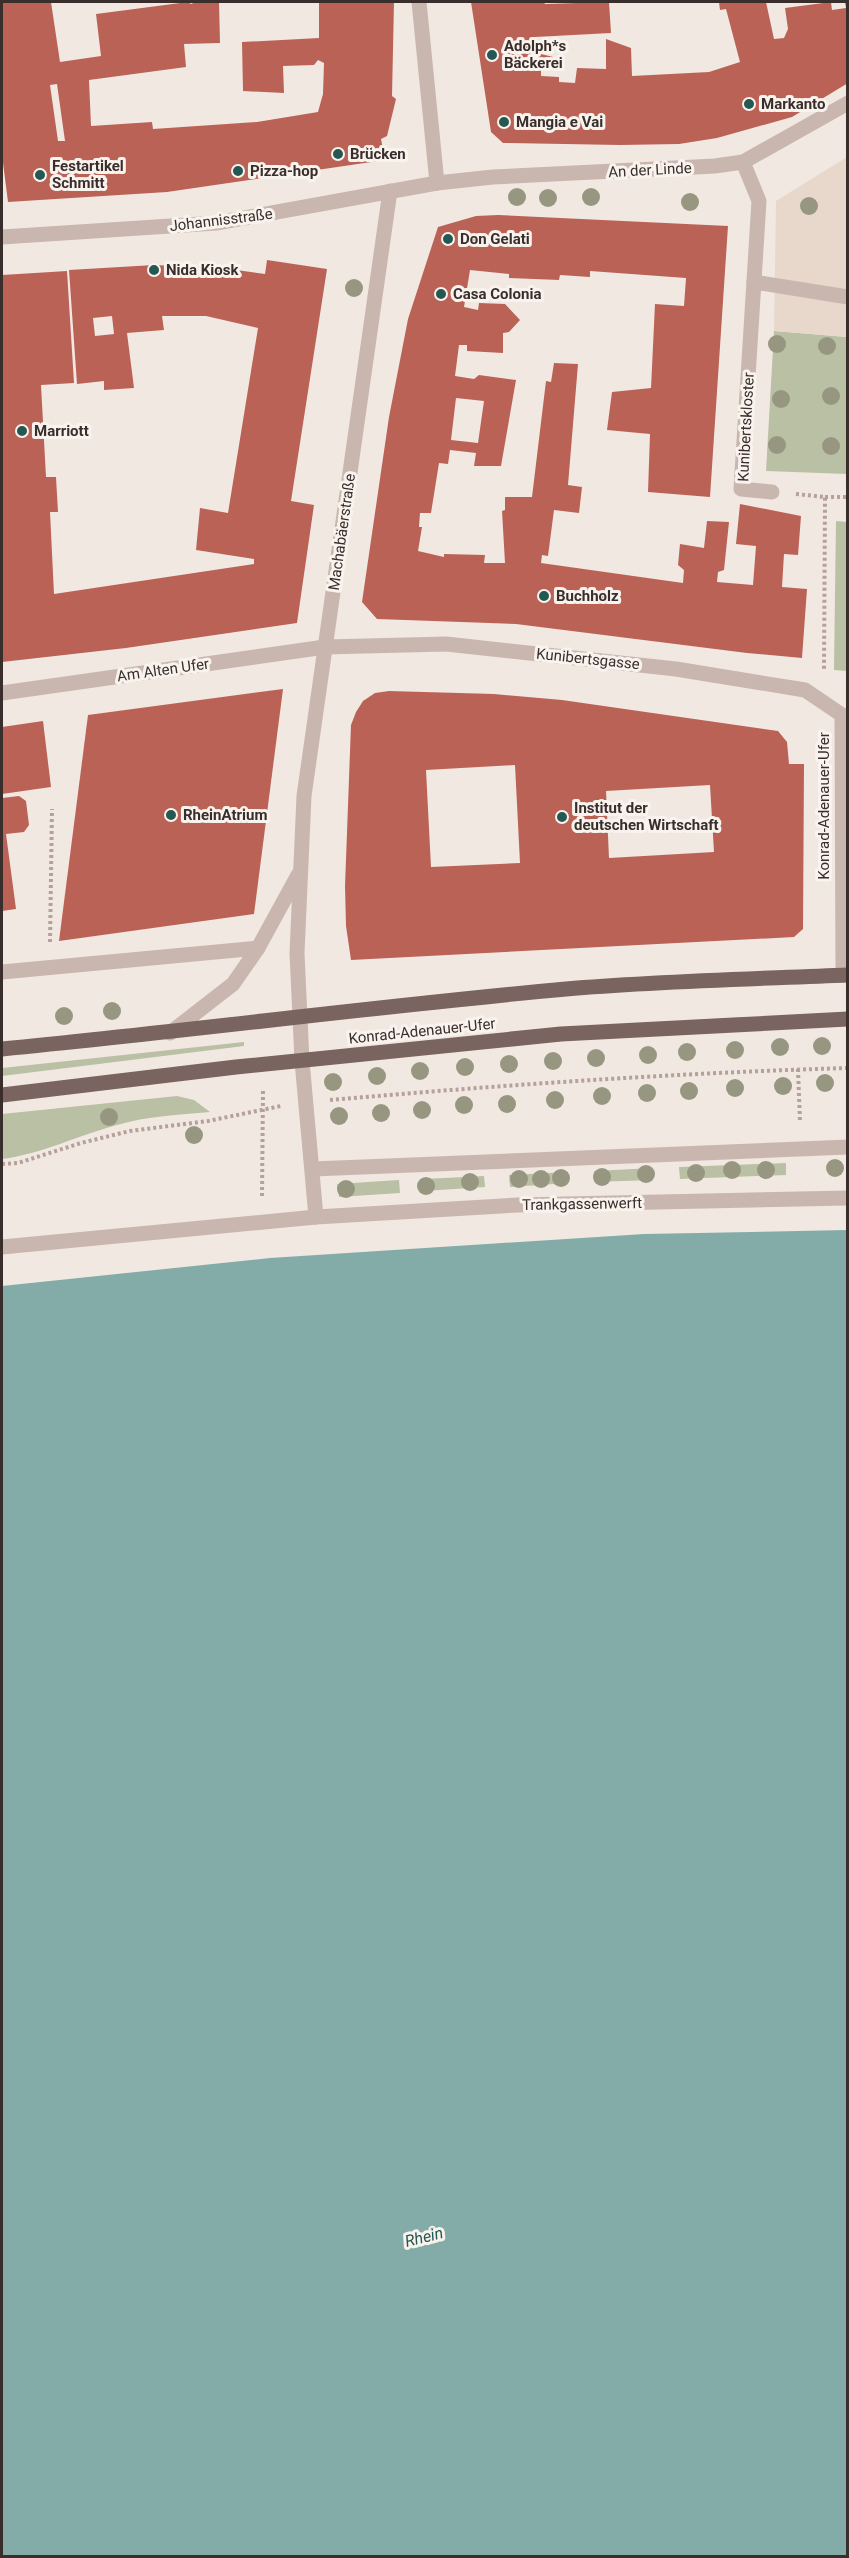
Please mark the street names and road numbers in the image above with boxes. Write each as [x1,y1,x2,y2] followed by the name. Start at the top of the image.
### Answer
[608,159,692,181] street label: An der Linde
[168,205,274,235] street label: Johannisstraße
[734,372,758,482] street label: Kunibertskloster
[325,472,359,591] street label: Machabäerstraße
[535,645,641,673] street label: Kunibertsgasse
[116,655,210,685] street label: Am Alten Ufer
[815,732,833,880] street label: Konrad-Adenauer-Ufer
[348,1014,496,1048] street label: Konrad-Adenauer-Ufer
[522,1194,642,1214] street label: Trankgassenwerft

